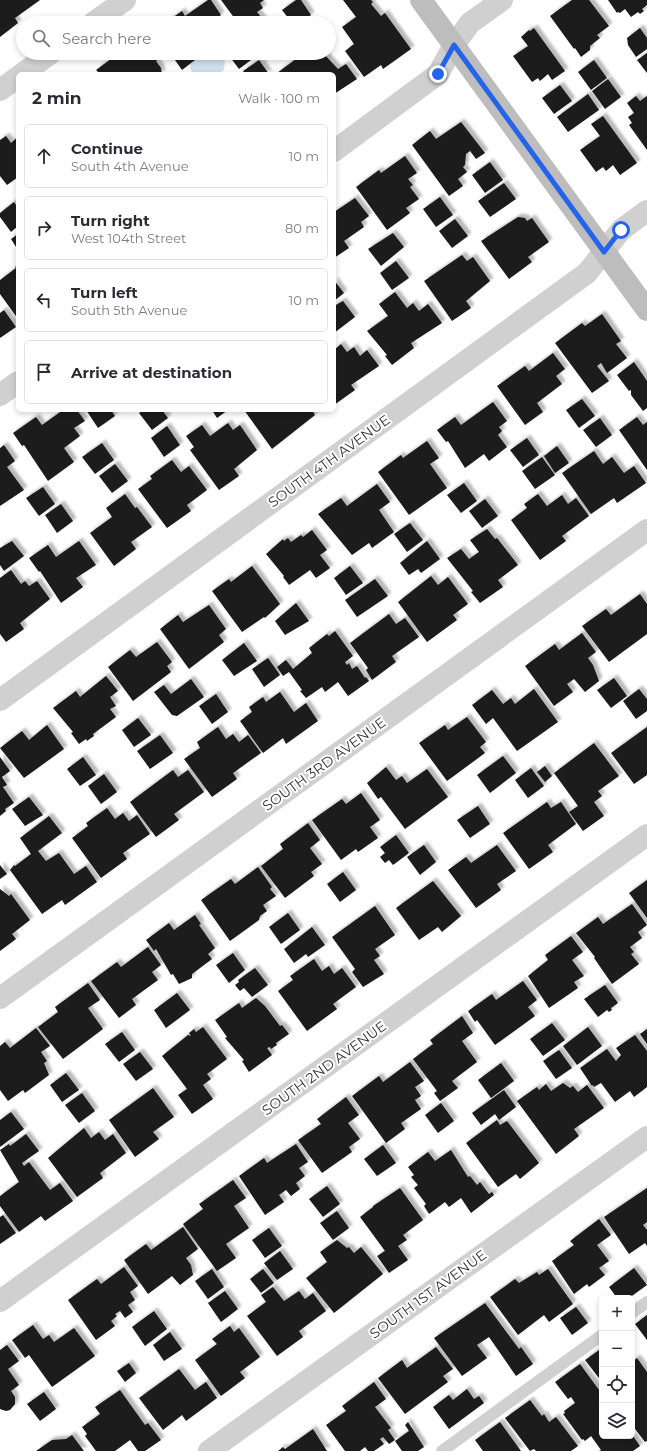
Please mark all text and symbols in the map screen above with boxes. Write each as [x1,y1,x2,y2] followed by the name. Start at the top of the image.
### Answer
[16,16,336,60] search box
[30,27,52,49] icon: search
[62,29,151,48] text: Search here
[429,65,447,83] route end
[32,88,82,108] text: 2 min
[238,90,320,106] text: Walk · 100 m
[71,139,143,158] text: Continue
[33,145,55,167] icon: ahead
[289,148,319,164] text: 10 m
[71,158,188,174] text: South 4th Avenue
[71,211,150,230] text: Turn right
[33,217,55,239] icon: right
[285,220,319,236] text: 80 m
[612,221,630,239] route start
[71,230,186,246] text: West 104th Street
[71,283,138,302] text: Turn left
[33,289,55,311] icon: left
[289,292,319,308] text: 10 m
[71,302,187,318] text: South 5th Avenue
[33,361,55,383] icon: arrive
[71,363,232,382] text: Arrive at destination
[265,411,393,511] street label: SOUTH 4TH AVENUE
[259,713,389,815] street label: SOUTH 3RD AVENUE
[258,1017,390,1119] street label: SOUTH 2ND AVENUE
[366,1246,490,1342] street label: SOUTH 1ST AVENUE
[599,1295,635,1439] map controls
[599,1295,635,1331] button: +
[599,1331,635,1367] button: −
[599,1367,635,1403] button: locate
[599,1403,635,1439] button: layers

